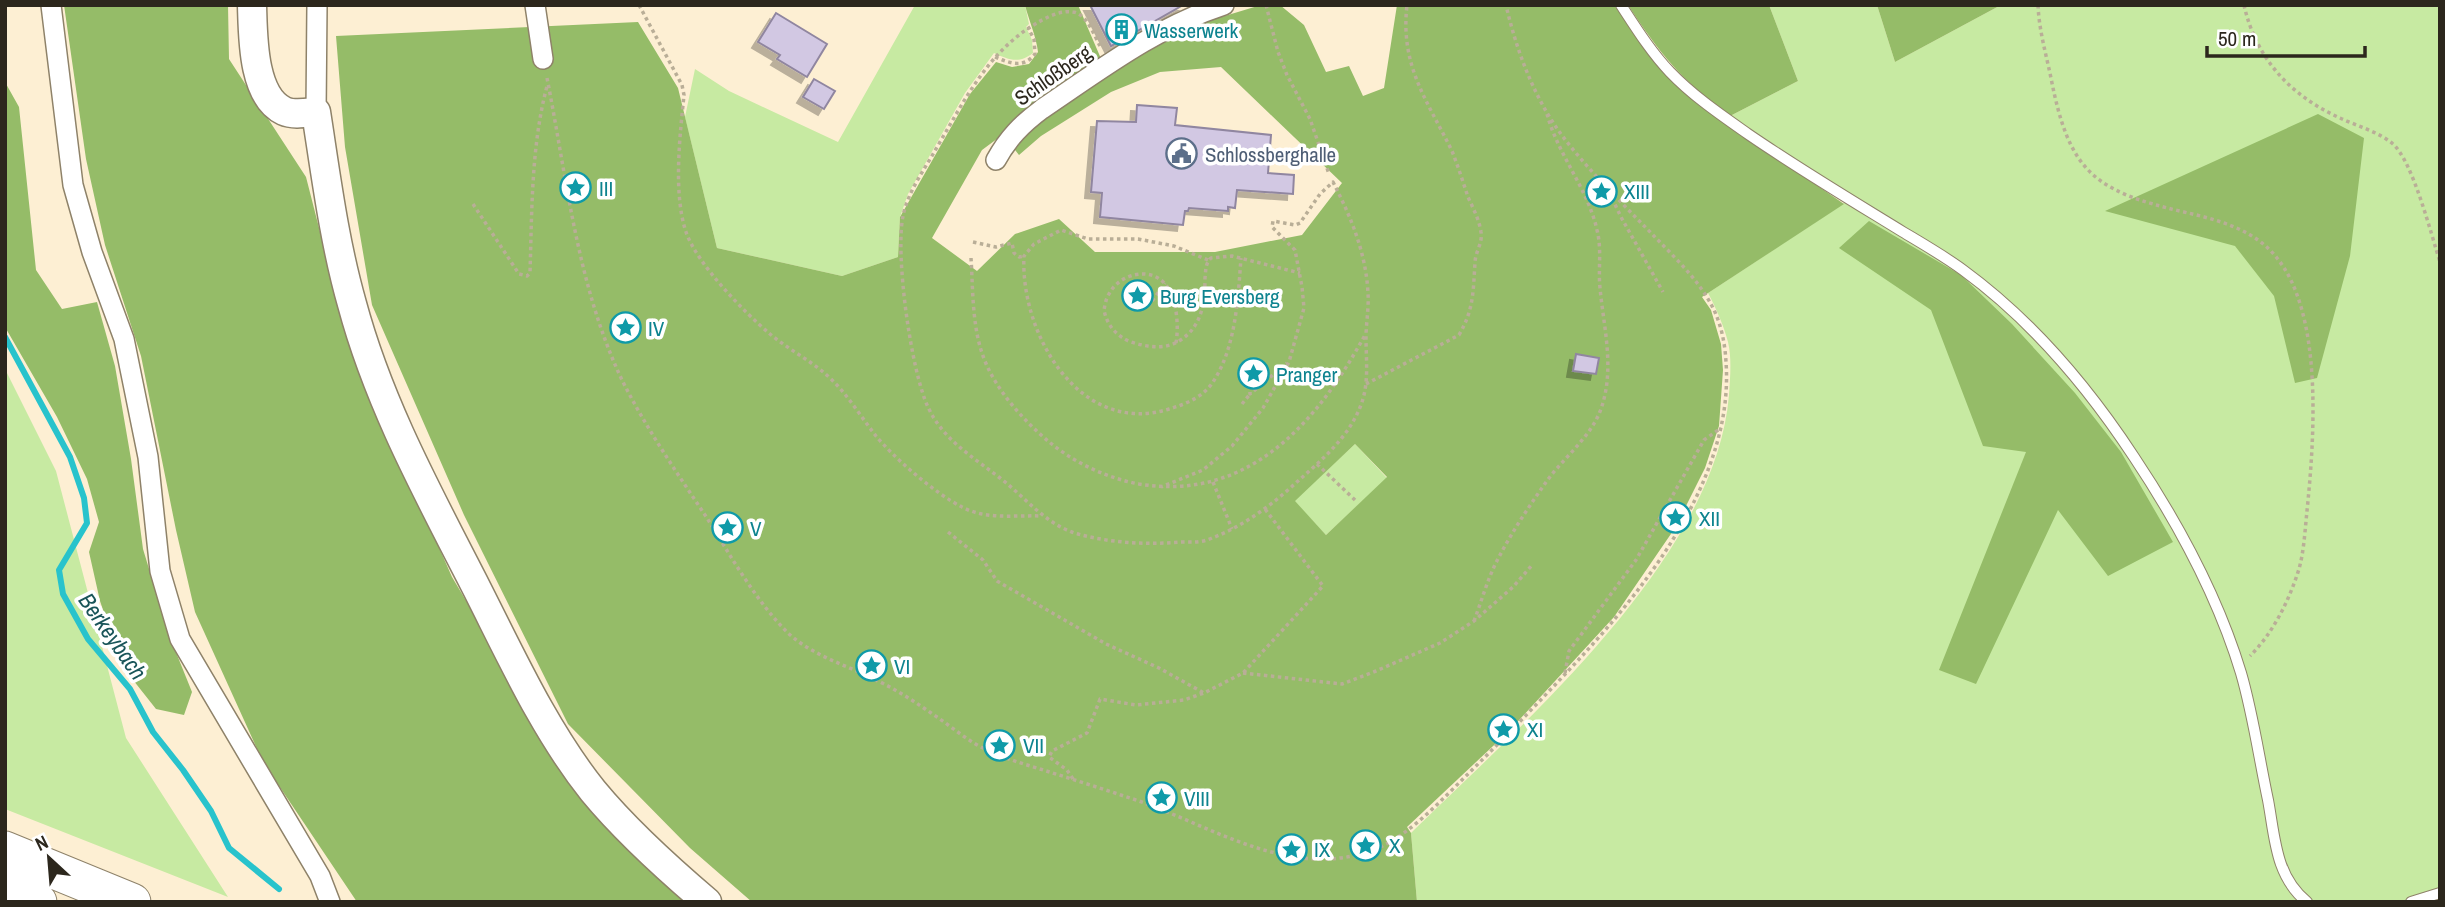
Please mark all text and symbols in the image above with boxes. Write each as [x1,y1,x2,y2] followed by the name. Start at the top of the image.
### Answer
[1104,13,1138,47] building icon: Wasserwerk
[2207,14,2364,58] scale bar
[1144,16,1238,45] place label: Wasserwerk
[2218,24,2256,53] text: 50 m
[1009,38,1098,112] street label: Schloßberg
[1165,137,1199,171] public building icon: Schlossberghalle
[1205,140,1336,169] place label: Schlossberghalle
[559,171,593,205] place icon: III
[599,174,613,203] place label: III
[1584,174,1618,208] place icon: XIII
[1624,177,1650,206] place label: XIII
[1120,279,1154,313] place icon: Burg Eversberg
[1160,282,1280,311] place label: Burg Eversberg
[608,311,642,345] place icon: IV
[648,314,665,343] place label: IV
[1236,357,1270,391] place icon: Pranger
[1276,360,1338,389] place label: Pranger
[1659,501,1693,535] place icon: XII
[1699,504,1720,533] place label: XII
[710,511,744,545] place icon: V
[750,514,762,543] place label: V
[72,586,154,686] water label: Berkeybach
[854,649,888,683] place icon: VI
[894,652,910,681] place label: VI
[1487,712,1521,746] place icon: XI
[1527,715,1543,744] place label: XI
[983,728,1017,762] place icon: VII
[1023,731,1044,760] place label: VII
[1144,781,1178,815] place icon: VIII
[1184,784,1210,813] place label: VIII
[14,823,84,893] north arrow
[1349,828,1383,862] place icon: X
[31,829,52,857] text: N
[1389,831,1401,860] place label: X
[1274,832,1308,866] place icon: IX
[1314,835,1331,864] place label: IX

